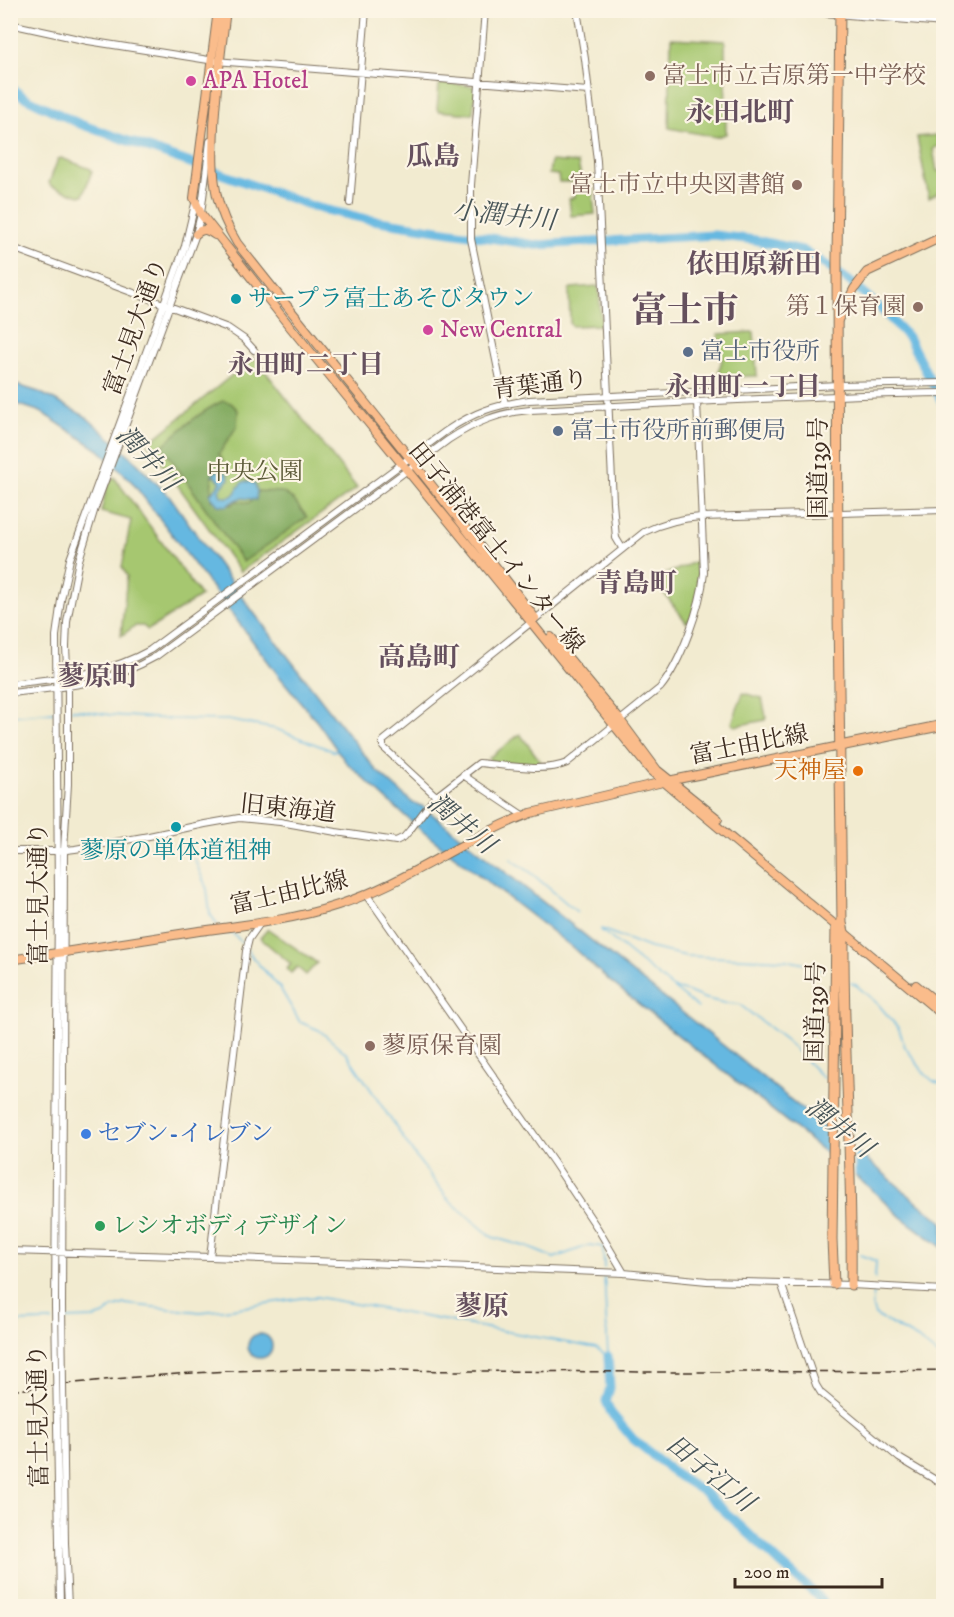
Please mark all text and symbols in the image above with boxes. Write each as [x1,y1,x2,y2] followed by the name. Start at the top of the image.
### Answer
[662,61,926,91] place label: 富士市立吉原第一中学校
[203,66,309,96] place label: APA Hotel
[643,69,657,83] marker: 富士市立吉原第一中学校
[184,74,198,88] marker: APA Hotel
[686,96,794,130] district label: 永田北町
[406,140,460,174] district label: 瓜島
[569,170,785,200] place label: 富士市立中央図書館
[790,178,804,192] marker: 富士市立中央図書館
[451,194,560,238] water label: 小潤井川
[687,248,822,282] district label: 依田原新田
[97,254,175,400] street label: 富士見大通り
[248,284,535,314] place label: サープラ富士あそびタウン
[631,289,739,334] district label: 富士市
[229,292,243,306] marker: サープラ富士あそびタウン
[786,292,906,322] place label: 第１保育園
[911,300,925,314] marker: 第１保育園
[440,315,563,345] place label: New Central
[421,323,435,337] marker: New Central
[700,337,820,367] place label: 富士市役所
[681,345,695,359] marker: 富士市役所
[228,349,384,382] district label: 永田町二丁目
[491,364,589,406] street label: 青葉通り
[665,371,821,404] district label: 永田町一丁目
[570,416,786,446] place label: 富士市役所前郵便局
[804,417,834,519] street label: 国道139号
[108,419,188,501] water label: 潤井川
[551,424,565,438] marker: 富士市役所前郵便局
[402,436,590,660] street label: 田子浦港富士インター線
[207,457,303,487] park label: 中央公園
[596,567,677,601] district label: 青島町
[379,641,460,675] district label: 高島町
[58,660,139,694] district label: 蓼原町
[687,719,811,771] street label: 富士由比線
[774,756,846,786] place label: 天神屋
[851,764,865,778] marker: 天神屋
[421,786,504,864] water label: 潤井川
[239,789,337,829] street label: 旧東海道
[169,820,183,834] marker: 蓼原の単体道祖神
[24,822,54,966] street label: 富士見大通り
[80,836,272,866] place label: 蓼原の単体道祖神
[227,865,351,921] street label: 富士由比線
[800,961,832,1063] street label: 国道139号
[382,1031,502,1061] place label: 蓼原保育園
[363,1039,377,1053] marker: 蓼原保育園
[798,1091,882,1167] water label: 潤井川
[98,1119,274,1149] place label: セブン-イレブン
[79,1127,93,1141] marker: セブン-イレブン
[112,1211,348,1241] place label: レシオボディデザイン
[93,1219,107,1233] marker: レシオボディデザイン
[455,1290,509,1324] district label: 蓼原
[23,1344,55,1488] street label: 富士見大通り
[659,1428,763,1521] water label: 田子江川
[735,1551,882,1589] scale bar
[744,1562,790,1584] text: 200 m

